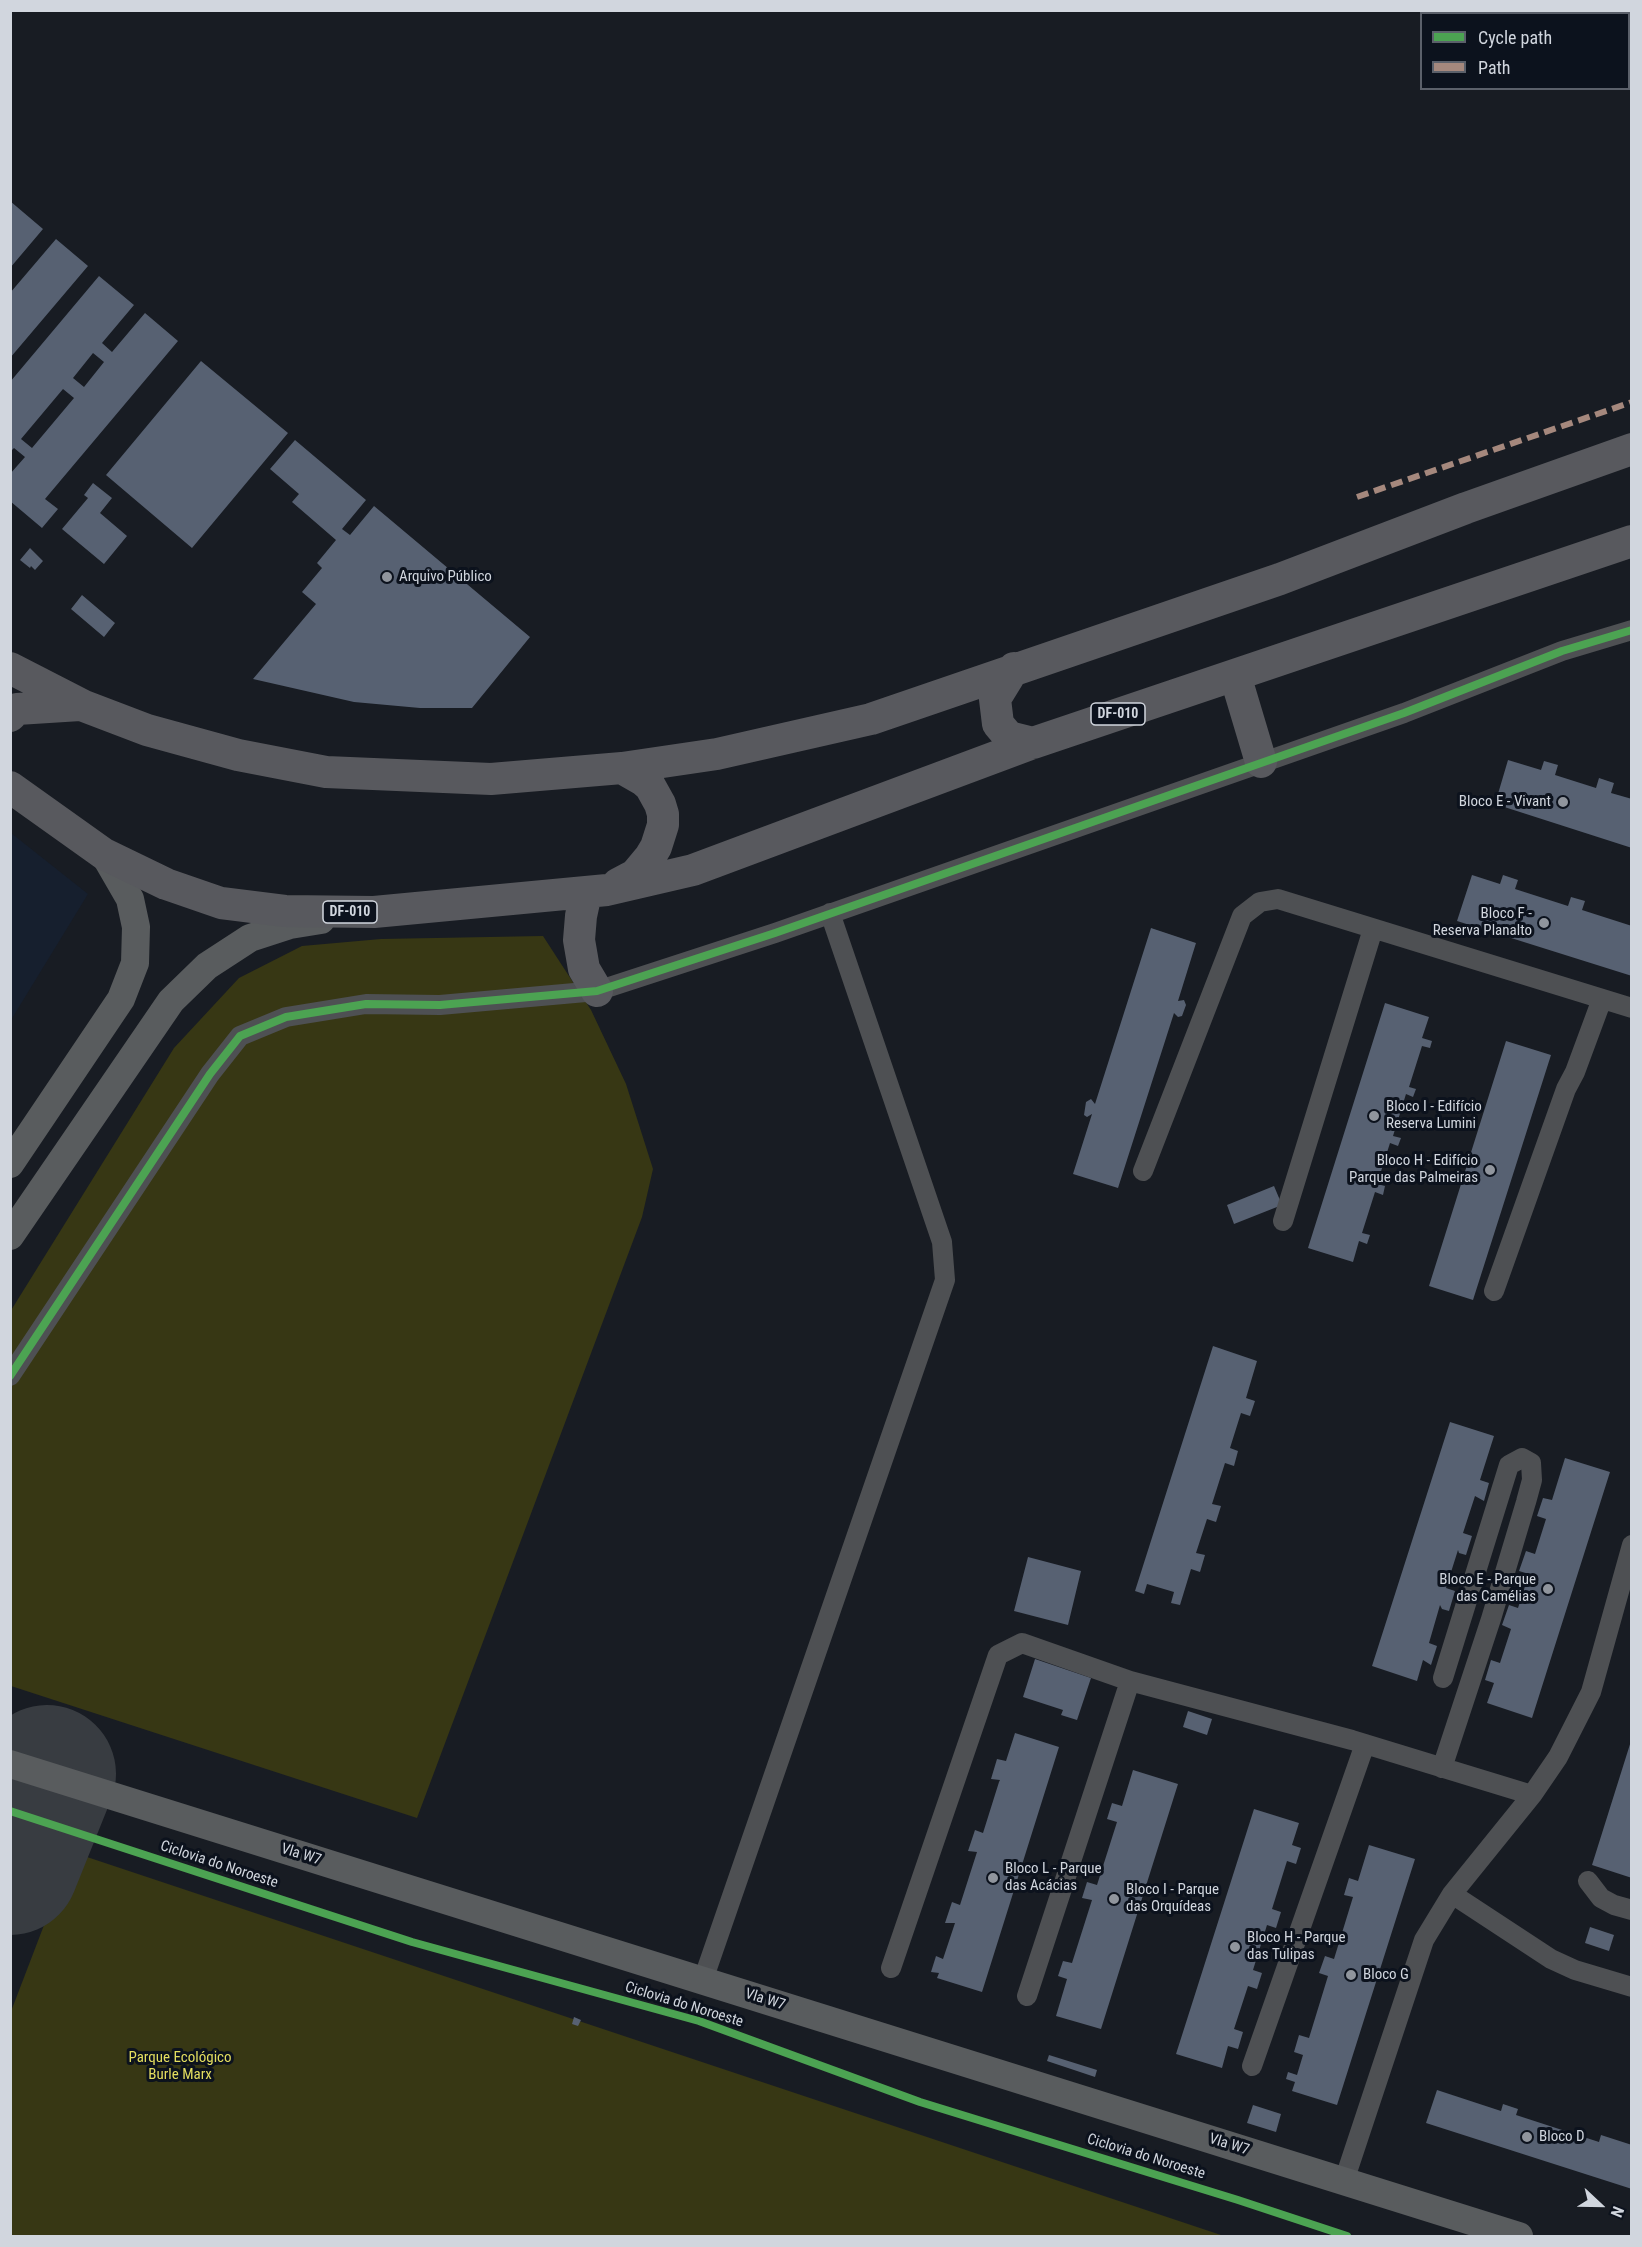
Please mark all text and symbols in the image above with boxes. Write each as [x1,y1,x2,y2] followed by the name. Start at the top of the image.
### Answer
[1420,12,1630,90] legend
[1478,27,1552,48] text: Cycle path
[1478,57,1511,78] text: Path
[399,568,492,586] place label: Arquivo Público
[380,570,394,584] marker: Arquivo Público
[1091,703,1145,725] road number: DF-010
[1459,793,1551,811] place label: Bloco E - Vivant
[1556,795,1570,809] marker: Bloco E - Vivant
[323,901,377,923] road number: DF-010
[1433,905,1532,940] place label: Bloco F - Reserva Planalto
[1537,916,1551,930] marker: Bloco F - Reserva Planalto
[1386,1098,1482,1133] place label: Bloco I - Edifício Reserva Lumini
[1367,1109,1381,1123] marker: Bloco I - Edifício Reserva Lumini
[1349,1152,1478,1187] place label: Bloco H - Edifício Parque das Palmeiras
[1483,1163,1497,1177] marker: Bloco H - Edifício Parque das Palmeiras
[1439,1571,1536,1606] place label: Bloco E - Parque das Camélias
[1541,1582,1555,1596] marker: Bloco E - Parque das Camélias
[158,1837,280,1893] street label: Ciclovia do Noroeste
[279,1840,323,1870] street label: Vla W7
[1005,1860,1101,1895] place label: Bloco L - Parque das Acácias
[986,1871,1000,1885] marker: Bloco L - Parque das Acácias
[1126,1881,1219,1916] place label: Bloco I - Parque das Orquídeas
[1107,1892,1121,1906] marker: Bloco I - Parque das Orquídeas
[1247,1929,1346,1964] place label: Bloco H - Parque das Tulipas
[1228,1940,1242,1954] marker: Bloco H - Parque das Tulipas
[1363,1966,1409,1984] place label: Bloco G
[1344,1968,1358,1982] marker: Bloco G
[623,1978,745,2032] street label: Ciclovia do Noroeste
[743,1985,787,2015] street label: Vla W7
[128,2049,232,2084] park label: Parque Ecológico Burle Marx
[1539,2128,1585,2146] place label: Bloco D
[1085,2130,1207,2184] street label: Ciclovia do Noroeste
[1207,2130,1251,2160] street label: Vla W7
[1520,2130,1534,2144] marker: Bloco D
[1570,2175,1630,2235] north arrow
[1607,2204,1628,2220] text: N

